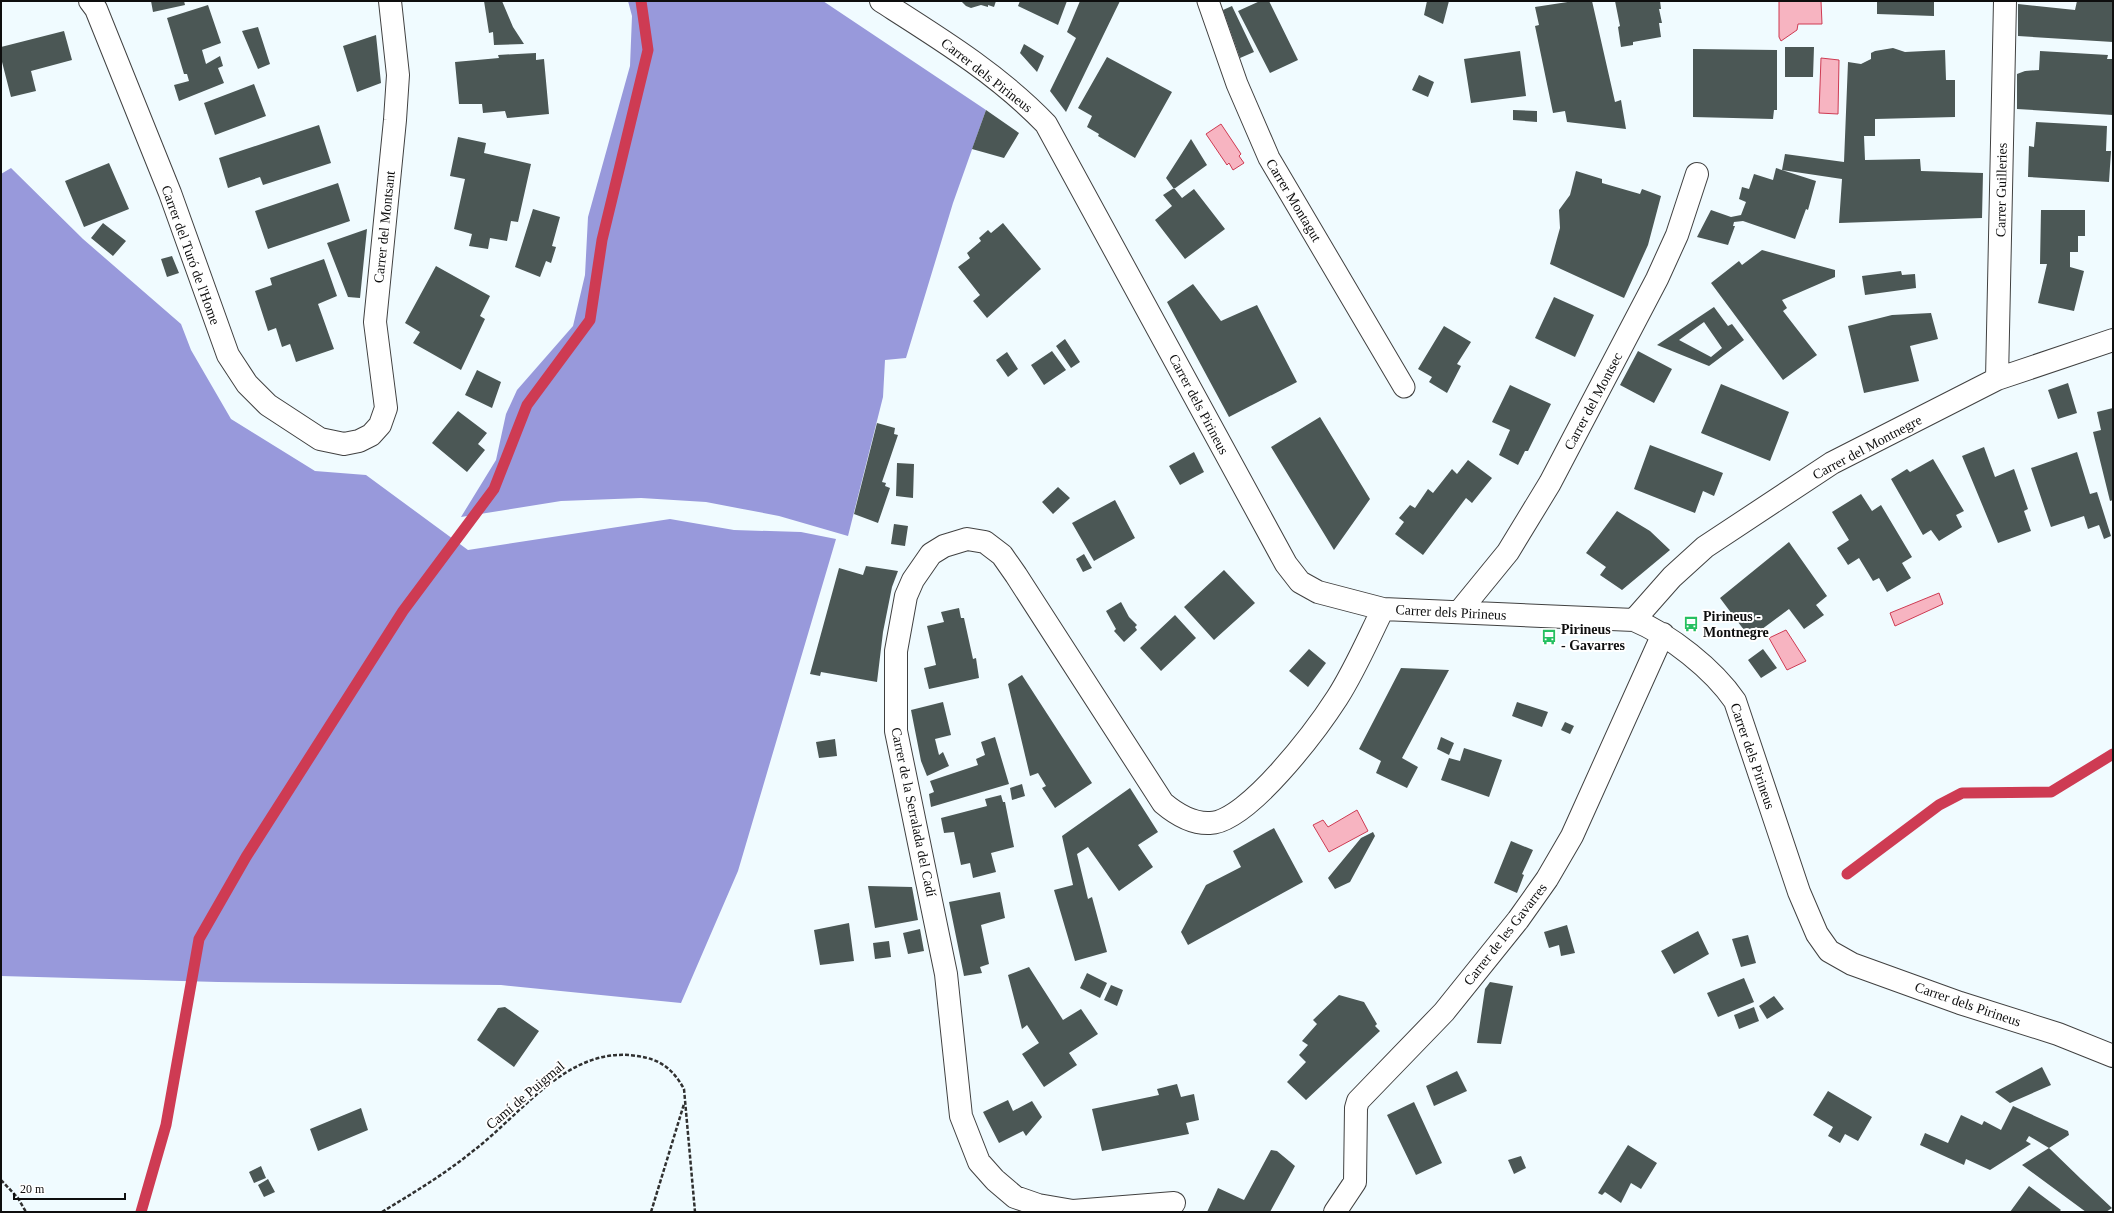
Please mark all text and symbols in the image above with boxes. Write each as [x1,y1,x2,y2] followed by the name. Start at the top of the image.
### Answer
[938,35,1035,116] street label: Carrer dels Pirineus
[1993,143,2010,237] street label: Carrer Guilleries
[1263,156,1324,244] street label: Carrer Montagut
[371,170,398,284] street label: Carrer del Montsant
[158,183,223,327] street label: Carrer del Turó de l'Home
[1561,350,1625,452] street label: Carrer del Montsec
[1166,352,1231,457] street label: Carrer dels Pirineus
[1810,412,1924,483] street label: Carrer del Montnegre
[1395,602,1507,623] street label: Carrer dels Pirineus
[1703,609,1769,640] place label: Pirineus - Montnegre
[1682,615,1700,633] bus stop icon: Pirineus - Montnegre
[1561,622,1625,653] place label: Pirineus - Gavarres
[1540,628,1558,646] bus stop icon: Pirineus - Gavarres
[1727,701,1778,811] street label: Carrer dels Pirineus
[888,726,939,898] street label: Carrer de la Serralada del Cadí
[1461,880,1550,988] street label: Carrer de les Gavarres
[1913,979,2023,1030] street label: Carrer dels Pirineus
[483,1058,567,1132] street label: Camí de Puigmal
[14,1175,125,1201] scale bar
[20,1182,45,1196] text: 20 m

